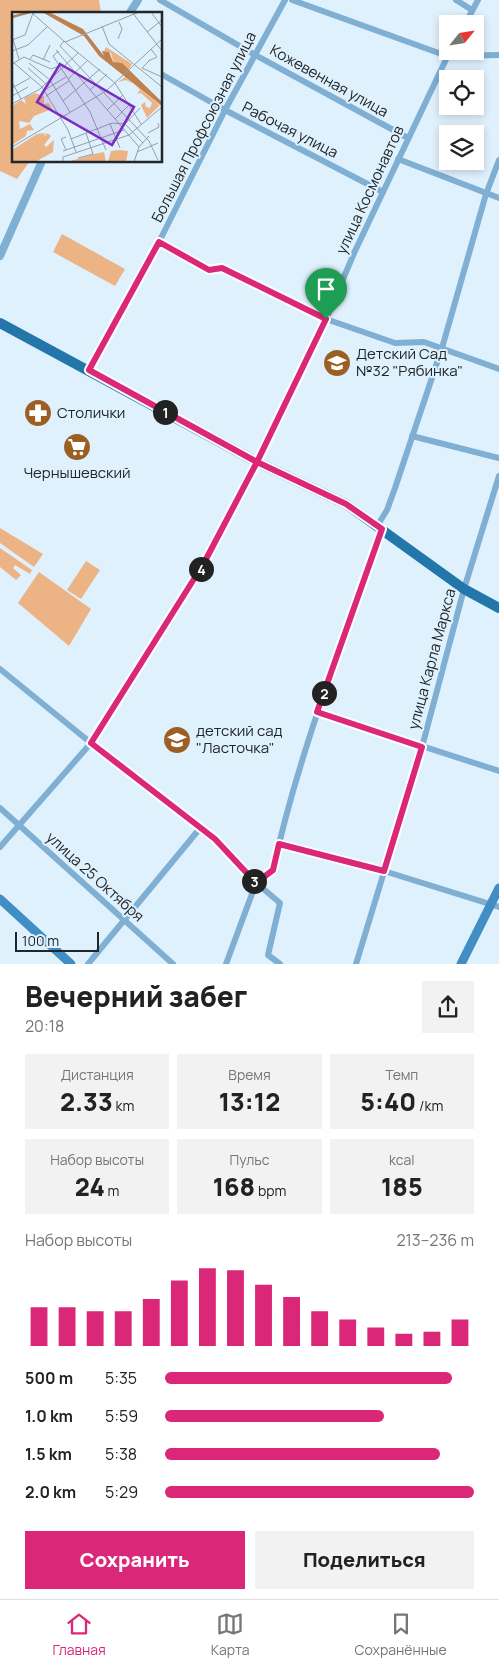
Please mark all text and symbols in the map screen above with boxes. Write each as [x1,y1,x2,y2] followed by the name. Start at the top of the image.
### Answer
[12,12,162,162] inset map
[439,15,484,60] north arrow
[439,15,484,170] map controls
[146,28,261,226] street label: Большая Профсоюзная улица
[266,39,392,122] street label: Кожевенная улица
[439,70,484,115] button: locate
[239,96,342,163] street label: Рабочая улица
[331,122,409,258] street label: улица Космонавтов
[439,125,484,170] button: layers
[305,268,347,319] pin
[312,275,340,303] icon: arrive
[356,343,463,381] place label: Детский Сад №32 "Рябинка"
[322,348,352,378] school or university icon: Детский Сад №32 "Рябинка"
[23,398,53,428] pharmacy icon: Столички
[152,400,178,424] pin: 1
[57,402,125,423] place label: Столички
[162,403,169,422] text: 1
[62,432,92,462] supermarket icon: Чернышевский
[23,462,131,483] place label: Чернышевский
[188,556,214,582] pin: 4
[197,560,206,579] text: 4
[403,586,460,732] street label: улица Карла Маркса
[312,680,336,706] pin: 2
[320,684,329,703] text: 2
[196,720,282,758] place label: детский сад "Ласточка"
[162,725,192,755] school or university icon: детский сад "Ласточка"
[42,827,149,926] street label: улица 25 Октября
[242,868,266,894] pin: 3
[250,872,259,891] text: 3
[15,929,99,952] scale bar
[22,931,59,950] text: 100 m
[25,977,247,1015] text: Вечерний забег
[422,981,474,1033] button: share
[25,1015,64,1037] text: 20:18
[61,1065,134,1084] text: Дистанция
[228,1065,271,1084] text: Время
[385,1065,418,1084] text: Темп
[60,1084,113,1119] text: 2.33
[219,1084,280,1119] text: 13:12
[360,1084,416,1119] text: 5:40
[113,1096,134,1115] text: km
[416,1096,443,1115] text: /km
[50,1150,144,1169] text: Набор высоты
[229,1150,270,1169] text: Пульс
[389,1150,415,1169] text: kcal
[75,1169,105,1204] text: 24
[213,1169,255,1204] text: 168
[381,1169,423,1204] text: 185
[105,1181,120,1200] text: m
[255,1181,286,1200] text: bpm
[25,1229,132,1251] text: Набор высоты
[396,1229,474,1251] text: 213–236 m
[25,1367,73,1389] text: 500 m
[105,1367,137,1389] text: 5:35
[25,1405,73,1427] text: 1.0 km
[105,1405,138,1427] text: 5:59
[25,1443,72,1465] text: 1.5 km
[105,1443,137,1465] text: 5:38
[25,1481,76,1503] text: 2.0 km
[105,1481,138,1503] text: 5:29
[25,1531,245,1589] button: Сохранить
[255,1531,474,1589] button: Поделиться
[52,1610,106,1659] tab: Главная
[211,1610,250,1659] tab: Карта
[354,1610,447,1659] tab: Сохранённые

